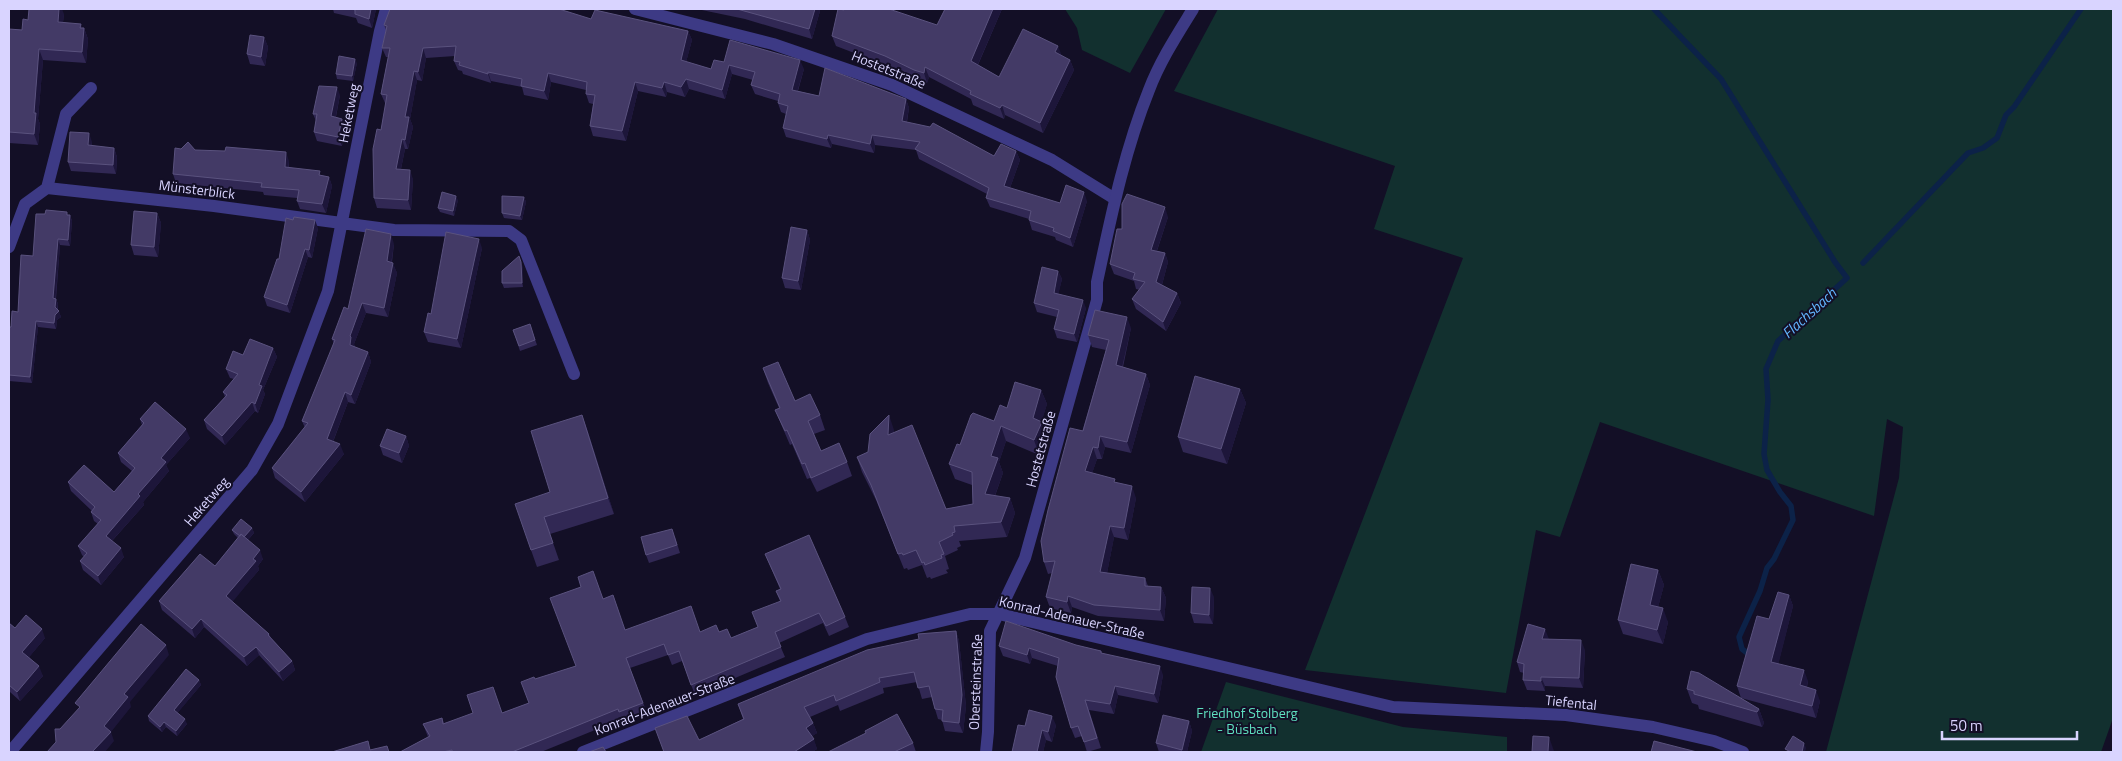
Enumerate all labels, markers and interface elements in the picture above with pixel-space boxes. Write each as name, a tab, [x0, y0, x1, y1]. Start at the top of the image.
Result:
street label: Hostetstraße	[849, 45, 929, 93]
street label: Heketweg	[332, 82, 364, 144]
street label: Münsterblick	[158, 174, 237, 204]
water label: Flachsbach	[1777, 282, 1842, 344]
street label: Hostetstraße	[1020, 408, 1060, 490]
street label: Heketweg	[178, 472, 234, 530]
street label: Konrad-Adenauer-Straße	[997, 590, 1147, 644]
street label: Obersteinstraße	[963, 634, 987, 730]
street label: Konrad-Adenauer-Straße	[591, 667, 737, 741]
street label: Tiefental	[1544, 689, 1598, 715]
park label: Friedhof Stolberg - Büsbach	[1196, 702, 1298, 739]
scale bar	[1942, 708, 2077, 740]
text: 50 m	[1950, 714, 1983, 737]

